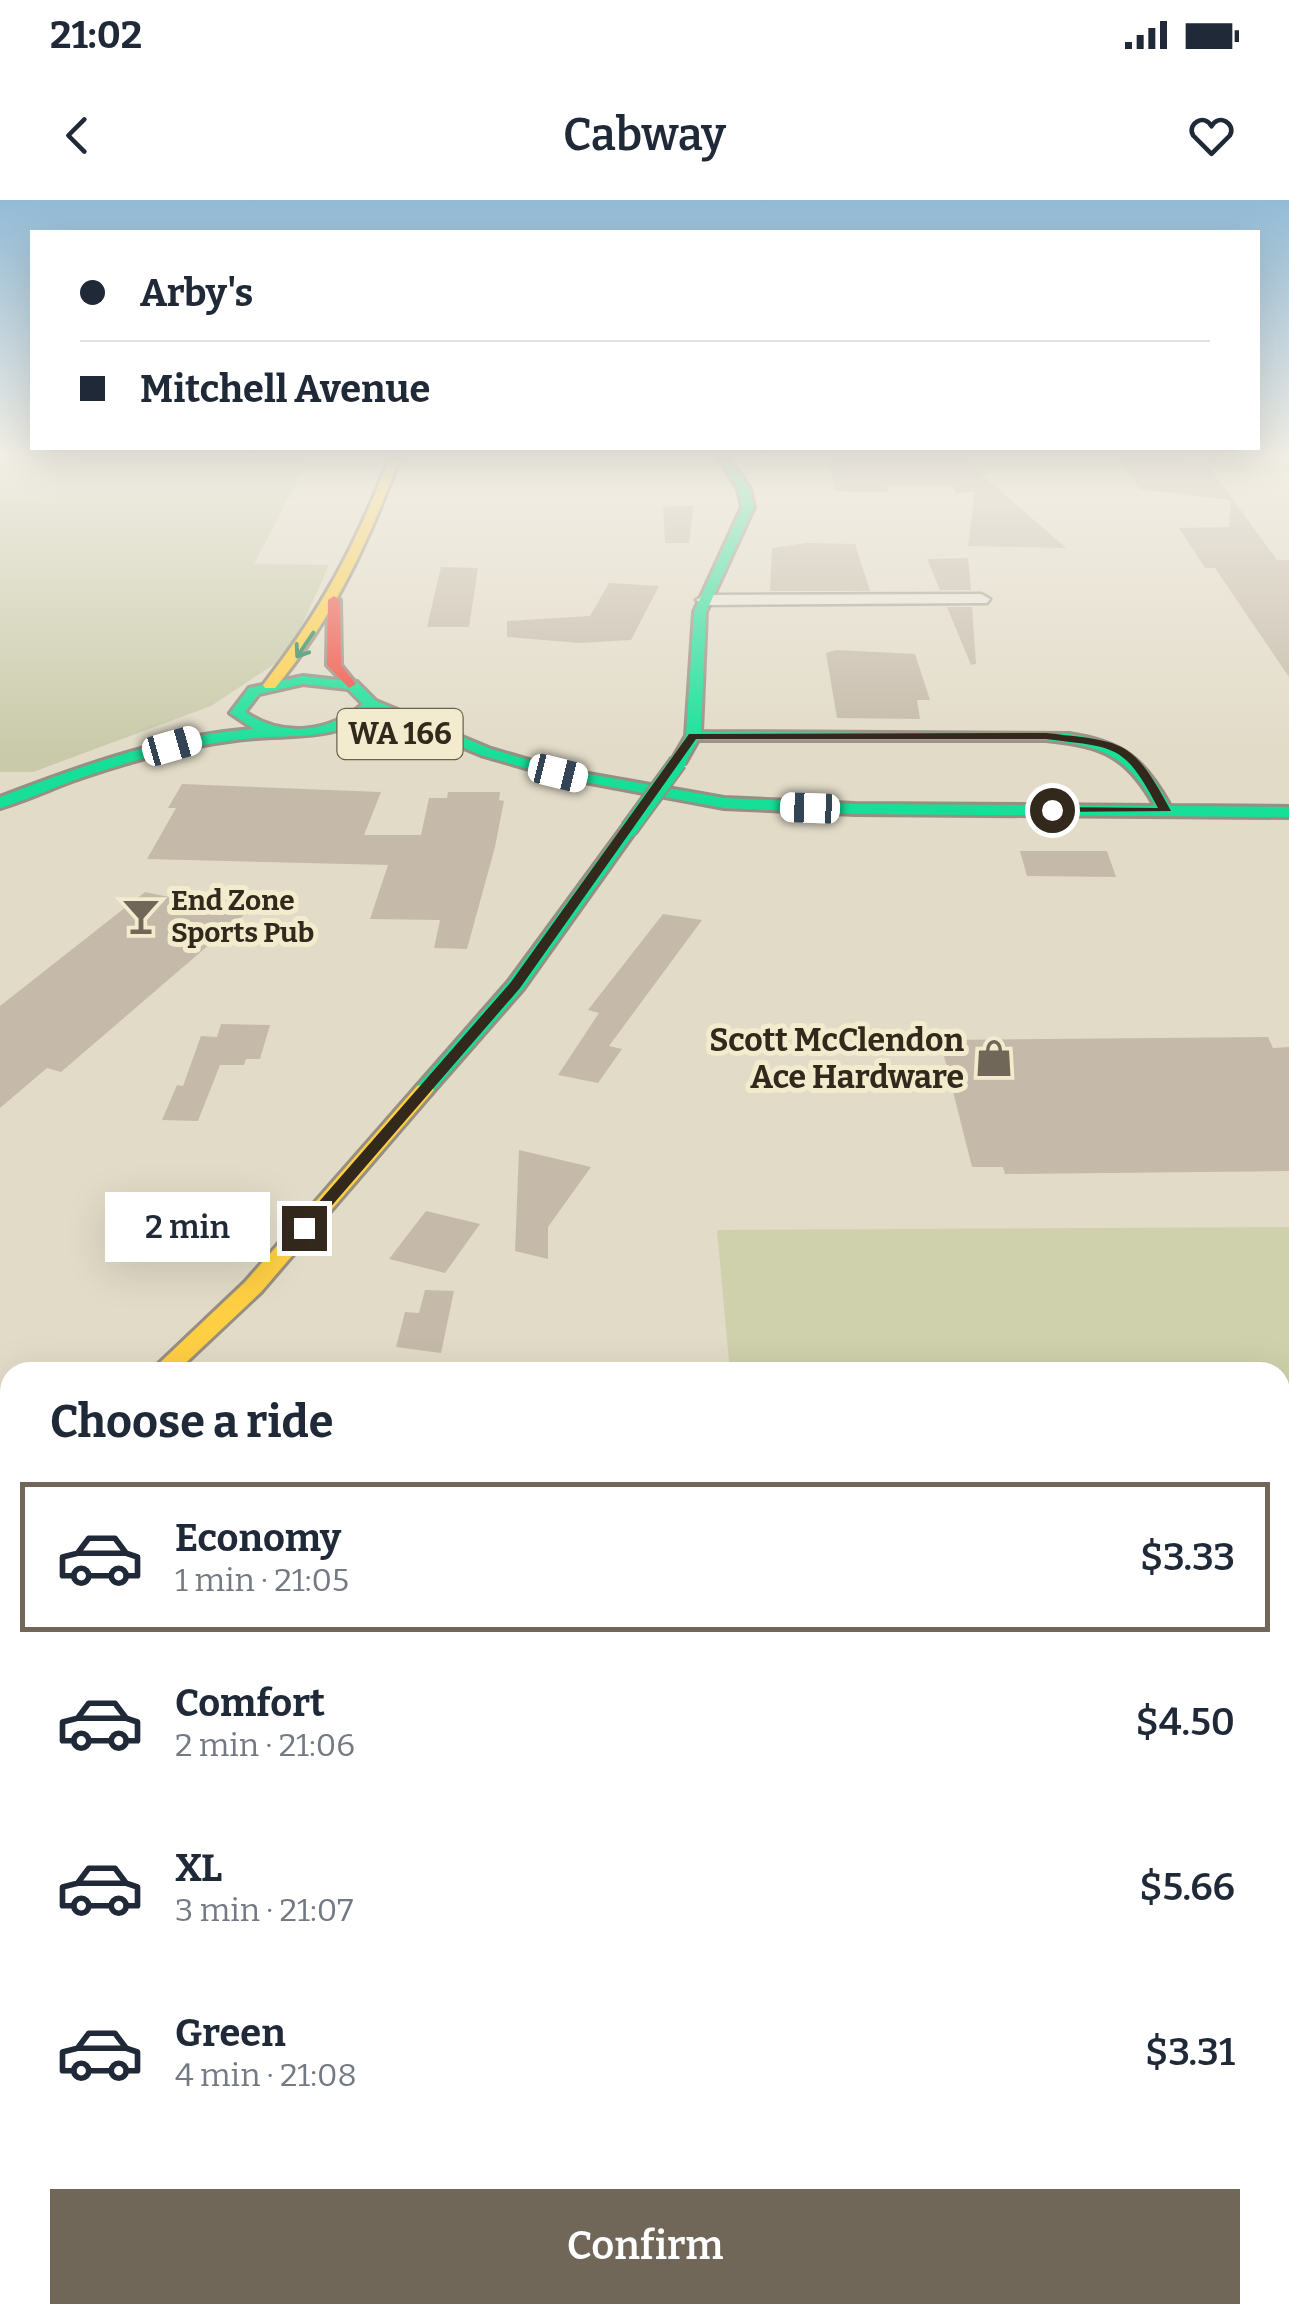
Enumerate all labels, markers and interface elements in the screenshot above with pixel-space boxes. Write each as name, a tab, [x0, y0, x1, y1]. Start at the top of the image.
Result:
text: 21:02	[50, 12, 142, 58]
icon: back	[50, 108, 105, 163]
text: Cabway	[563, 108, 726, 162]
icon: heart	[1184, 108, 1239, 163]
text: Arby's	[140, 270, 253, 316]
text: Mitchell Avenue	[140, 366, 430, 412]
one-way arrow	[295, 630, 316, 658]
road number: WA 166	[338, 709, 462, 759]
car	[139, 723, 205, 769]
car	[525, 751, 591, 795]
route start	[1030, 788, 1075, 833]
car	[779, 792, 841, 824]
place label: End Zone Sports Pub	[171, 884, 314, 949]
bar icon: End Zone Sports Pub	[120, 895, 162, 937]
place label: Scott McClendon Ace Hardware	[709, 1021, 964, 1096]
shop icon: Scott McClendon Ace Hardware	[973, 1037, 1015, 1079]
callout: 2 min	[104, 1193, 269, 1263]
route end	[282, 1206, 327, 1251]
text: 2 min	[145, 1208, 230, 1246]
text: Choose a ride	[50, 1395, 333, 1449]
icon: car	[55, 1512, 145, 1602]
text: Economy	[175, 1515, 341, 1561]
text: $3.33	[1140, 1534, 1235, 1580]
text: 1 min · 21:05	[175, 1561, 349, 1599]
icon: car	[55, 1677, 145, 1767]
text: Comfort	[175, 1680, 325, 1726]
text: $4.50	[1135, 1699, 1235, 1745]
text: 2 min · 21:06	[175, 1726, 355, 1764]
icon: car	[55, 1842, 145, 1932]
text: XL	[175, 1845, 222, 1891]
text: $5.66	[1139, 1864, 1235, 1910]
text: 3 min · 21:07	[175, 1891, 353, 1929]
icon: car	[55, 2007, 145, 2097]
text: Green	[175, 2010, 286, 2056]
text: $3.31	[1145, 2029, 1235, 2075]
text: 4 min · 21:08	[175, 2056, 357, 2094]
button: Confirm	[50, 2189, 1240, 2304]

